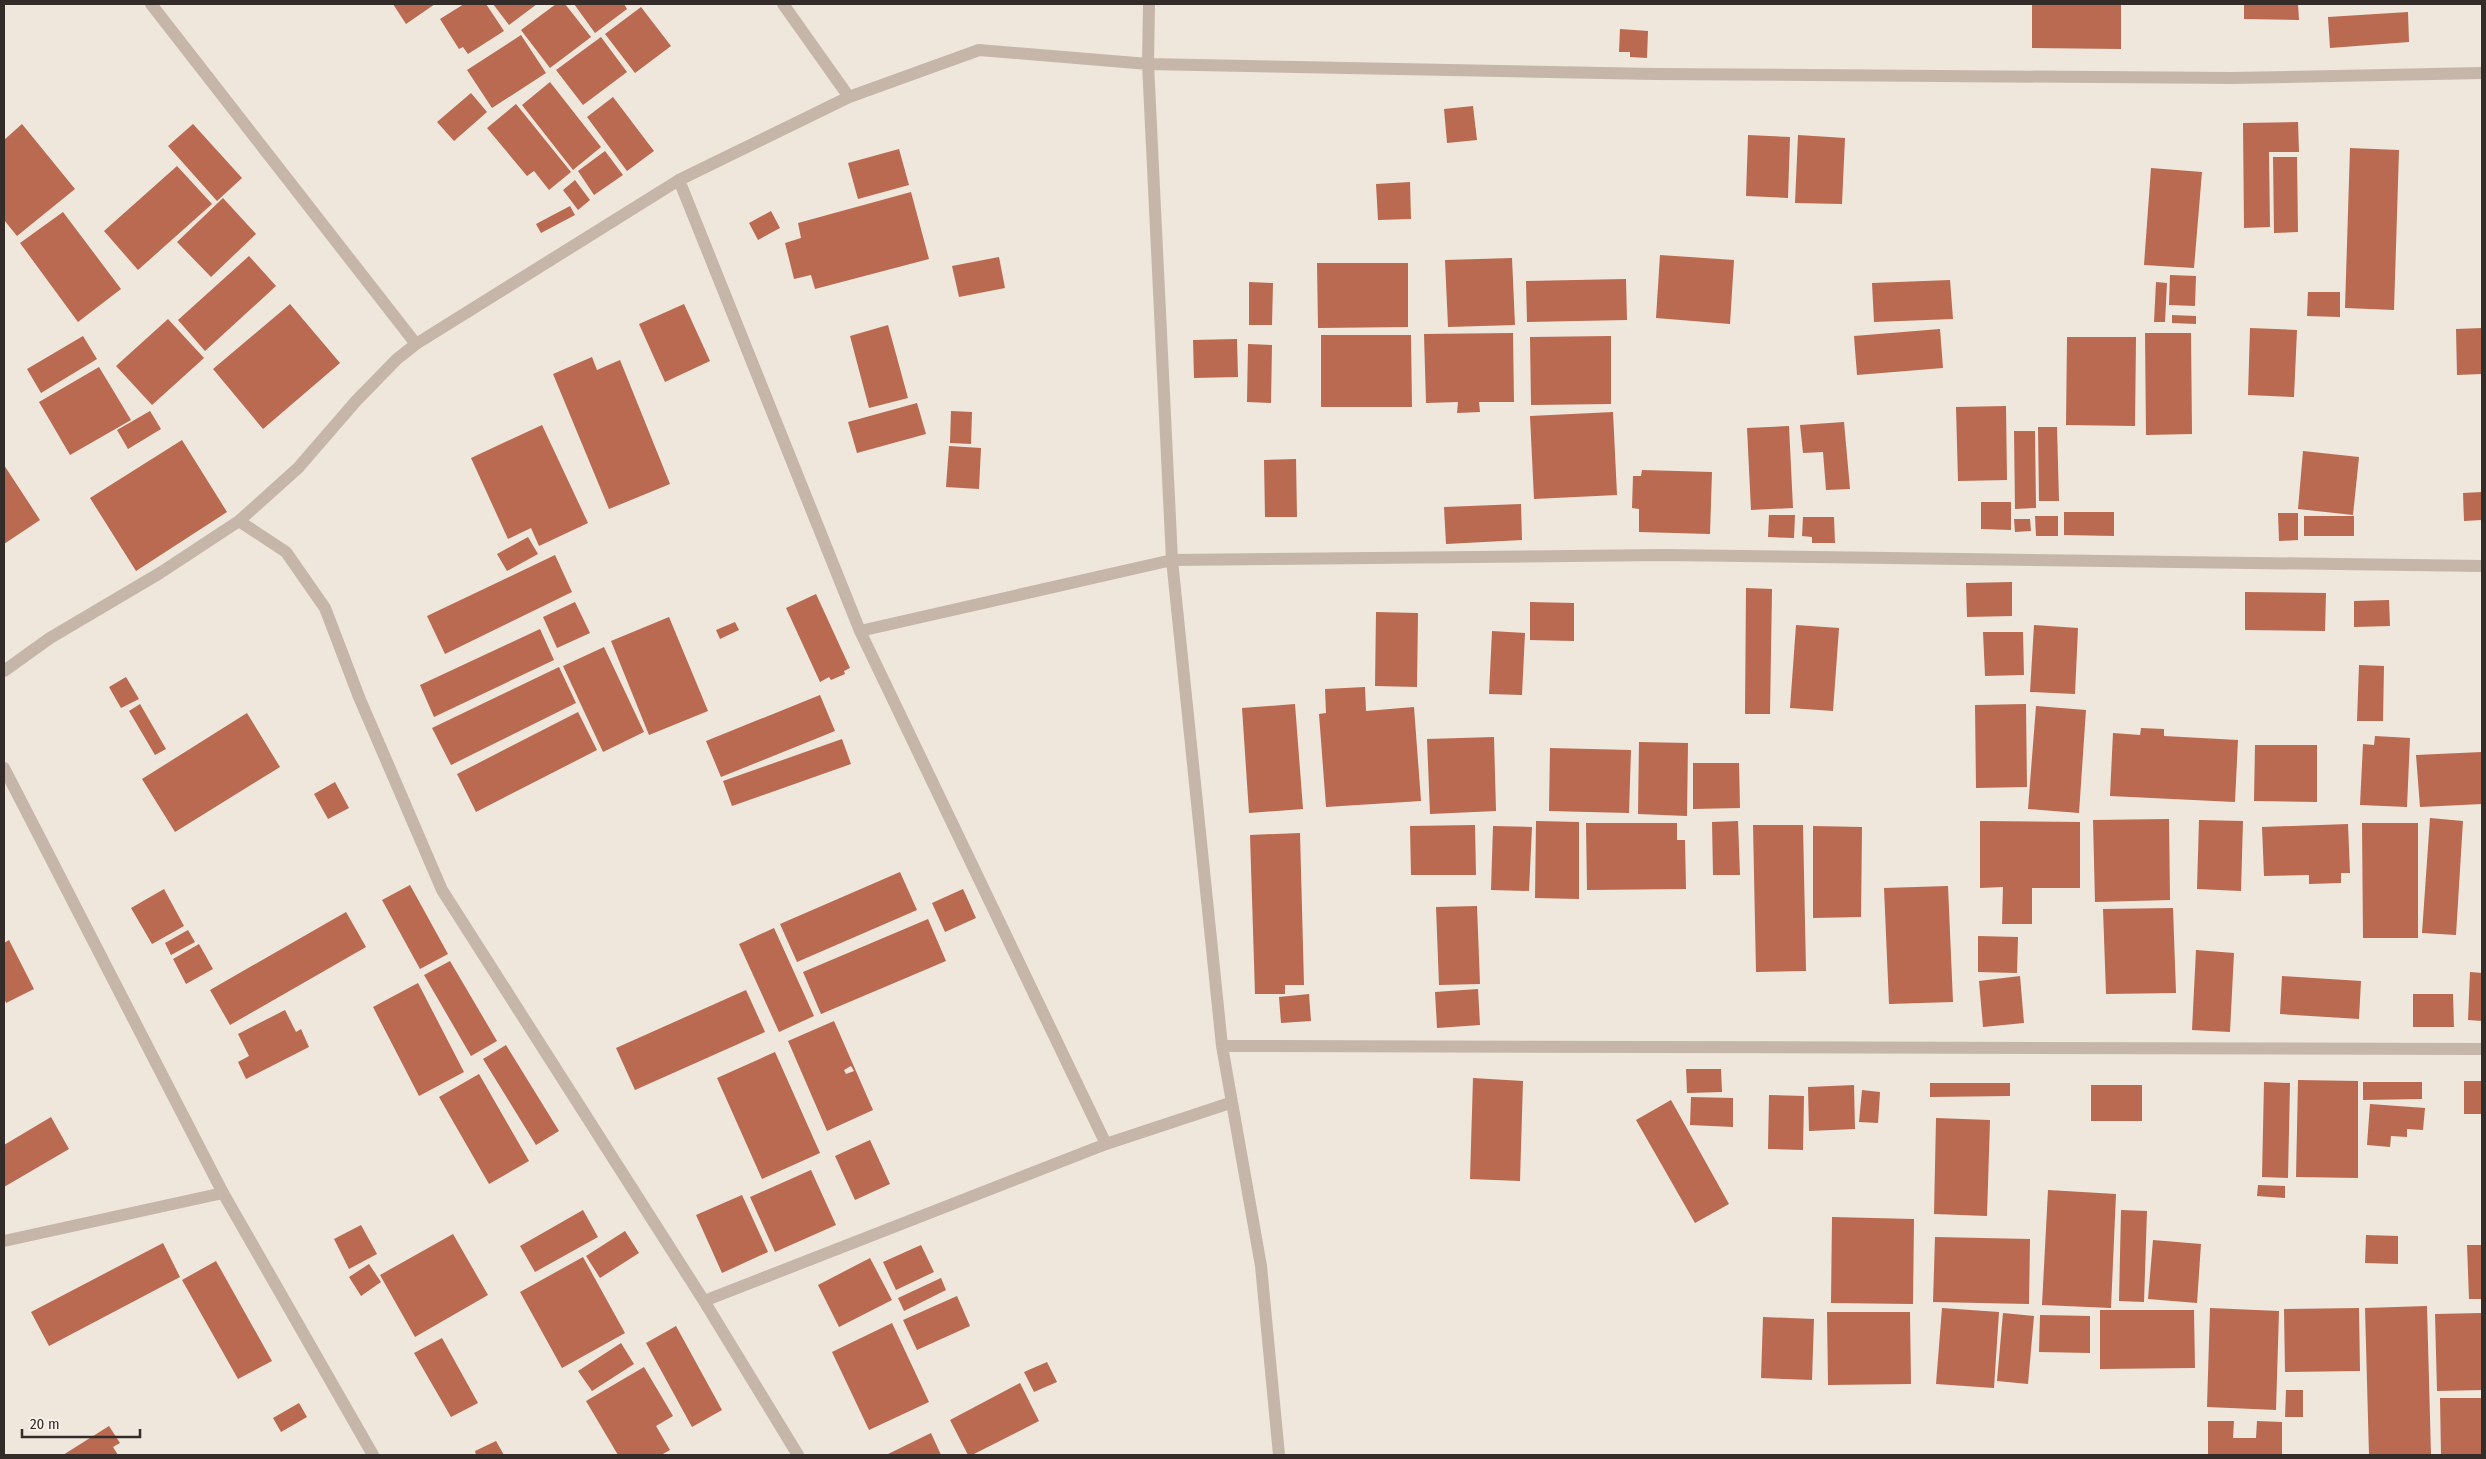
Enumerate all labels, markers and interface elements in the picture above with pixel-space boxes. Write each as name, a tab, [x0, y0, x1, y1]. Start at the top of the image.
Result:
scale bar	[22, 1406, 140, 1438]
text: 20 m	[30, 1415, 60, 1433]

